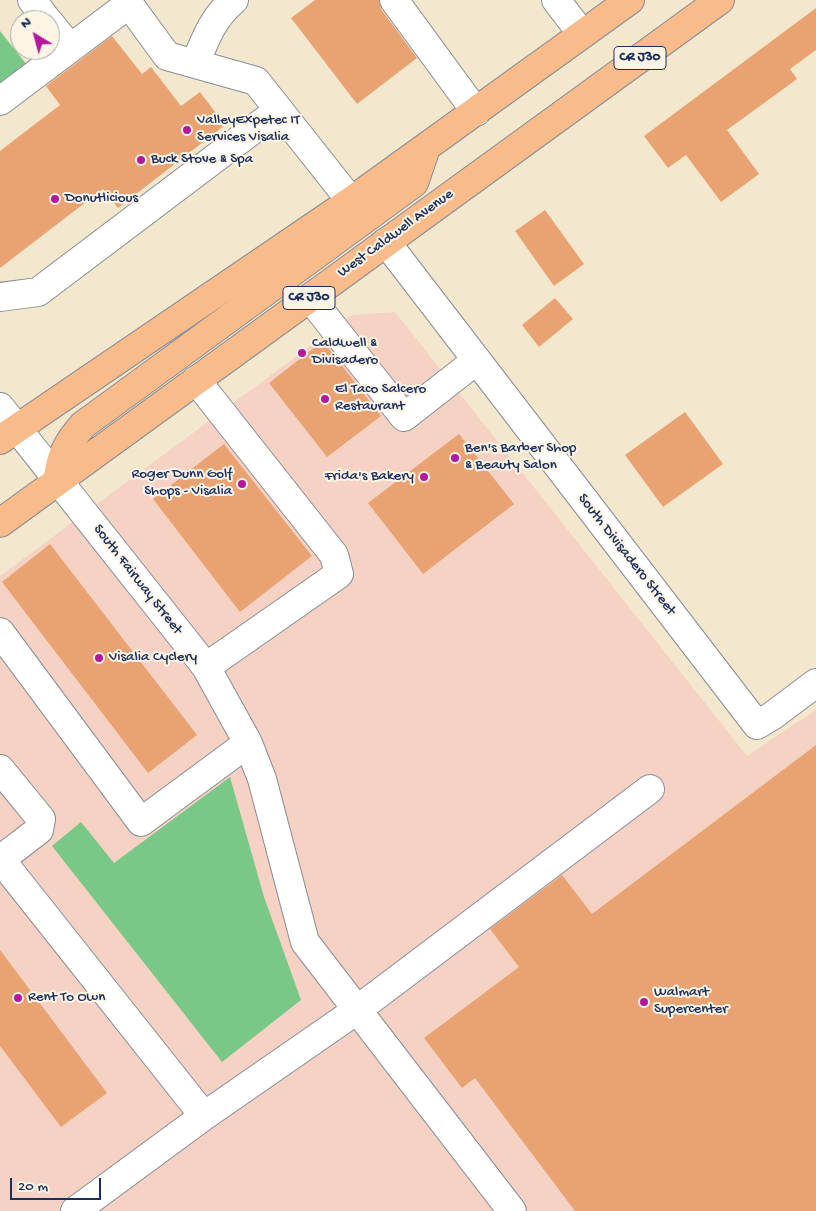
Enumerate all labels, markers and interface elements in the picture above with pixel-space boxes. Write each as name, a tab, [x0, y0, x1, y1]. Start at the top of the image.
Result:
north arrow	[10, 10, 60, 60]
text: N	[18, 14, 35, 33]
road number: CR J30	[614, 46, 666, 70]
place label: ValleyExpetec IT Services Visalia	[197, 112, 300, 147]
marker: ValleyExpetec IT Services Visalia	[181, 124, 193, 136]
place label: Buck Stove & Spa	[151, 151, 253, 169]
marker: Buck Stove & Spa	[135, 154, 147, 166]
street label: West Caldwell Avenue	[335, 186, 457, 282]
place label: Donutlicious	[65, 190, 138, 208]
marker: Donutlicious	[49, 193, 61, 205]
road number: CR J30	[283, 286, 335, 310]
place label: Caldwell & Divisadero	[312, 335, 378, 370]
marker: Caldwell & Divisadero	[296, 347, 308, 359]
place label: El Taco Salcero Restaurant	[335, 381, 426, 416]
marker: El Taco Salcero Restaurant	[319, 393, 331, 405]
place label: Ben's Barber Shop & Beauty Salon	[465, 440, 576, 475]
marker: Ben's Barber Shop & Beauty Salon	[449, 452, 461, 464]
place label: Roger Dunn Golf Shops - Visalia	[131, 466, 232, 501]
place label: Frida's Bakery	[325, 468, 414, 486]
marker: Frida's Bakery	[418, 471, 430, 483]
marker: Roger Dunn Golf Shops - Visalia	[236, 478, 248, 490]
street label: South Divisadero Street	[573, 491, 679, 619]
street label: South Fairway Street	[88, 521, 186, 639]
place label: Visalia Cyclery	[109, 649, 197, 667]
marker: Visalia Cyclery	[93, 652, 105, 664]
place label: Walmart Supercenter	[654, 984, 728, 1019]
place label: Rent To Own	[28, 989, 105, 1007]
marker: Rent To Own	[12, 992, 24, 1004]
marker: Walmart Supercenter	[638, 996, 650, 1008]
scale bar	[12, 1168, 104, 1200]
text: 20 m	[18, 1178, 48, 1196]

